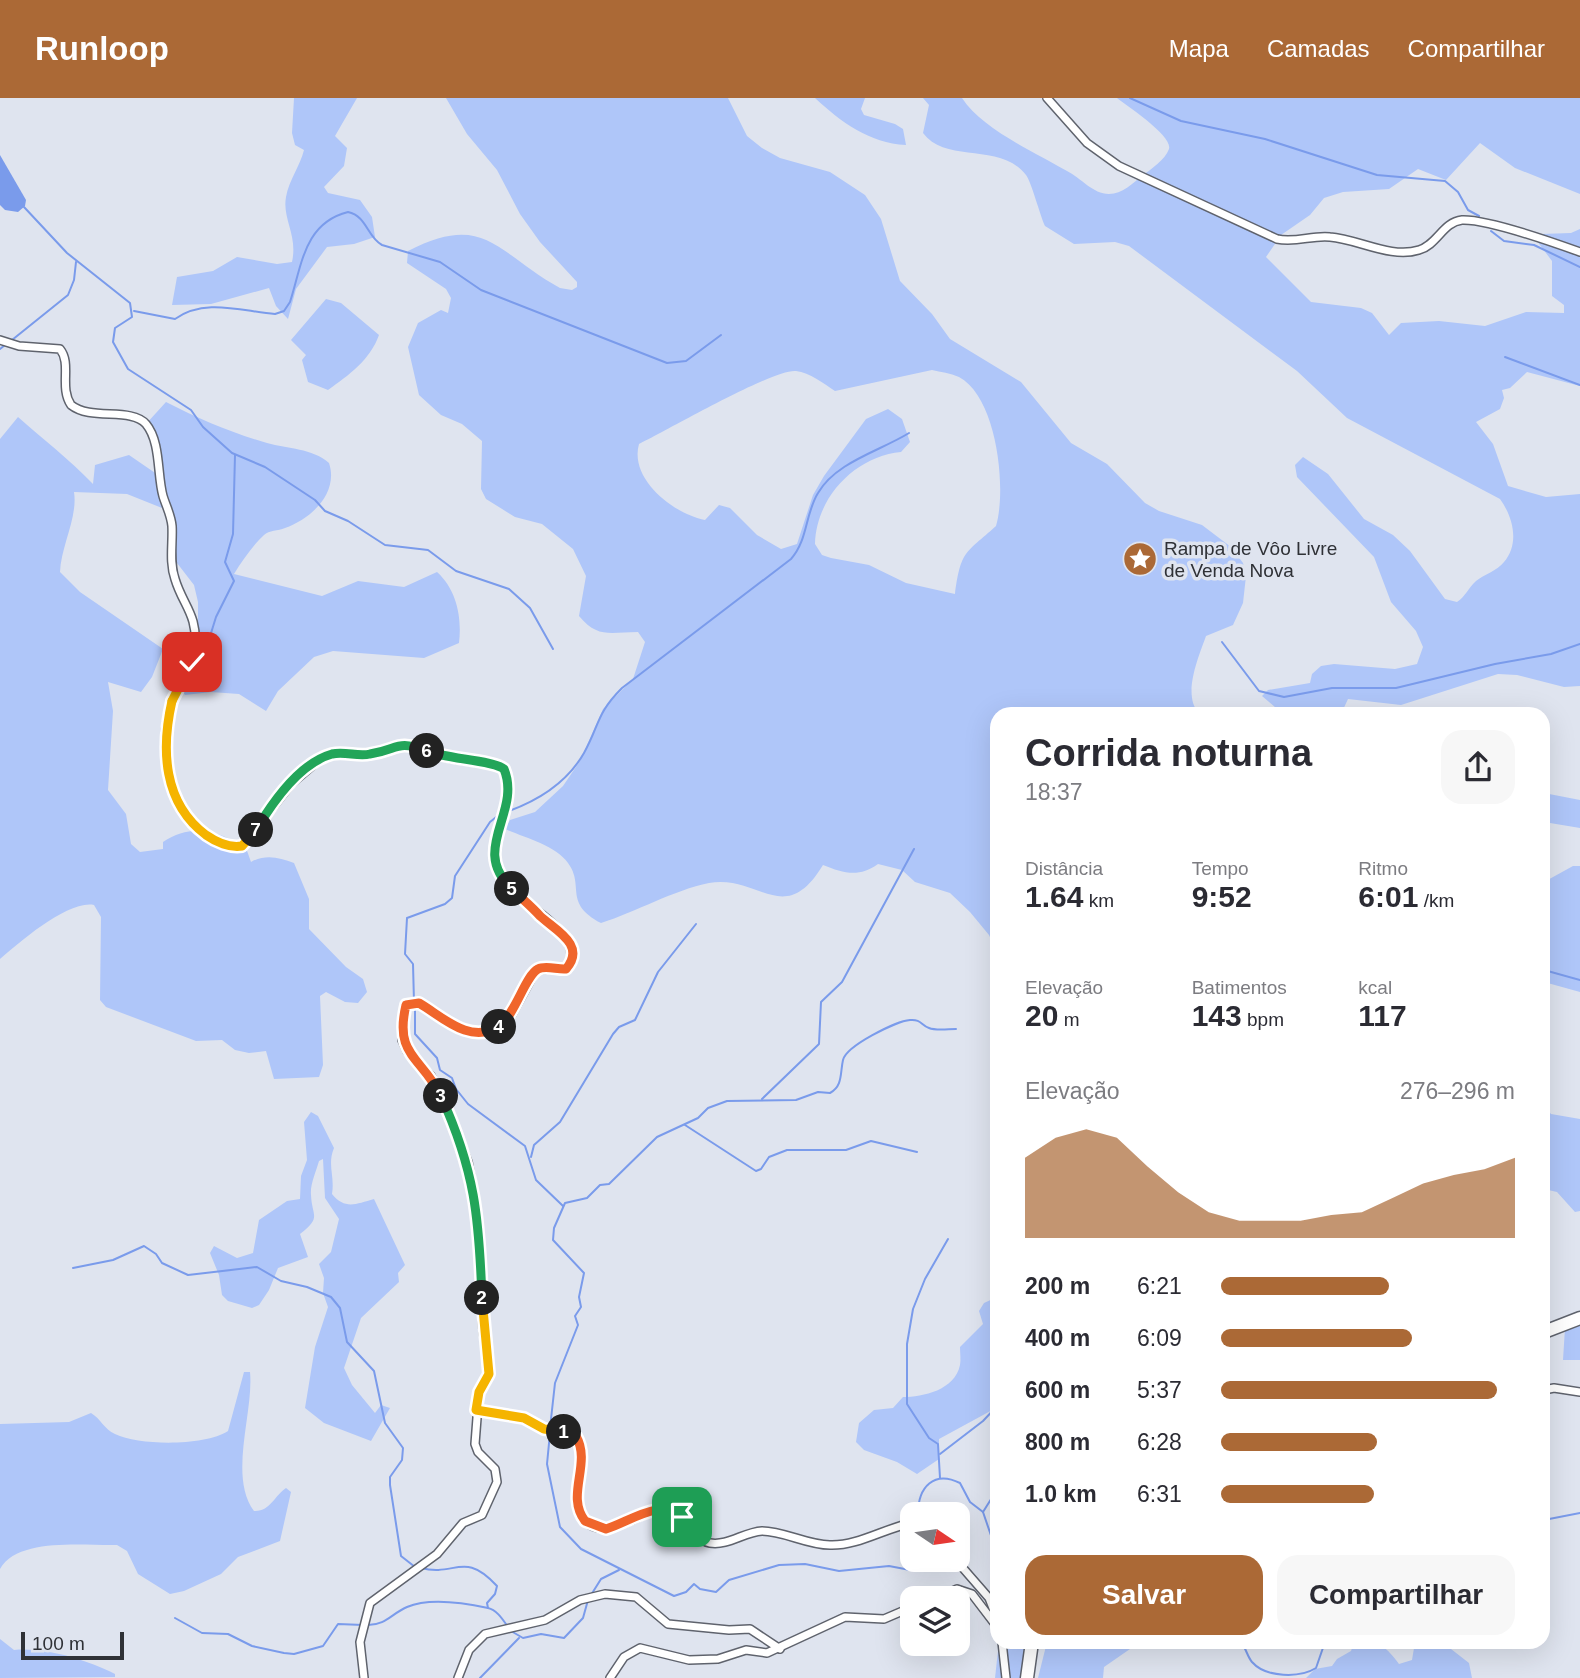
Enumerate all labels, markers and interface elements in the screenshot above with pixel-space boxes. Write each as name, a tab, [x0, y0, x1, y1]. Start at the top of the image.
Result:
text: Runloop	[35, 30, 169, 67]
text: Mapa	[1169, 35, 1229, 62]
text: Camadas	[1267, 35, 1370, 62]
text: Compartilhar	[1408, 35, 1545, 62]
place label: Rampa de Vôo Livre de Venda Nova	[1164, 538, 1337, 581]
place icon: Rampa de Vôo Livre de Venda Nova	[1121, 540, 1159, 578]
pin	[162, 632, 222, 692]
icon: check	[173, 643, 211, 681]
button: share	[1441, 730, 1515, 804]
text: Corrida noturna	[1025, 732, 1312, 774]
pin: 6	[410, 734, 444, 768]
text: 6	[421, 740, 432, 761]
text: 18:37	[1025, 779, 1083, 805]
pin: 7	[238, 812, 274, 848]
text: 7	[250, 819, 261, 840]
text: Distância	[1025, 858, 1103, 879]
text: Tempo	[1192, 858, 1249, 879]
text: Ritmo	[1358, 858, 1408, 879]
pin: 5	[494, 872, 530, 906]
text: 5	[506, 878, 517, 899]
text: 1.64	[1025, 880, 1083, 913]
text: 9:52	[1192, 880, 1252, 913]
text: 6:01	[1358, 880, 1418, 913]
text: km	[1083, 890, 1114, 911]
text: /km	[1418, 890, 1454, 911]
text: Elevação	[1025, 977, 1103, 998]
text: Batimentos	[1192, 977, 1287, 998]
text: kcal	[1358, 977, 1392, 998]
text: 20	[1025, 999, 1058, 1032]
text: 143	[1192, 999, 1242, 1032]
text: 117	[1358, 999, 1407, 1032]
text: m	[1058, 1009, 1079, 1030]
text: bpm	[1242, 1009, 1284, 1030]
pin: 4	[482, 1010, 516, 1044]
text: 4	[493, 1016, 504, 1037]
text: Elevação	[1025, 1078, 1120, 1104]
text: 276–296 m	[1400, 1078, 1515, 1104]
pin: 3	[424, 1079, 458, 1114]
text: 3	[435, 1085, 446, 1106]
text: 200 m	[1025, 1273, 1090, 1299]
text: 6:21	[1137, 1273, 1182, 1299]
pin: 2	[464, 1280, 500, 1316]
text: 2	[476, 1287, 487, 1308]
text: 400 m	[1025, 1325, 1090, 1351]
text: 6:09	[1137, 1325, 1182, 1351]
text: 600 m	[1025, 1377, 1090, 1403]
text: 5:37	[1137, 1377, 1182, 1403]
pin: 1	[546, 1414, 582, 1450]
text: 1	[558, 1421, 569, 1442]
text: 800 m	[1025, 1429, 1090, 1455]
text: 6:28	[1137, 1429, 1182, 1455]
text: 1.0 km	[1025, 1481, 1097, 1507]
text: 6:31	[1137, 1481, 1182, 1507]
pin	[652, 1487, 712, 1547]
icon: arrive	[663, 1498, 701, 1536]
north arrow	[900, 1502, 970, 1572]
map controls	[900, 1502, 970, 1656]
button: Salvar	[1025, 1555, 1263, 1635]
button: Compartilhar	[1277, 1555, 1515, 1635]
button: layers	[900, 1586, 970, 1656]
scale bar	[21, 1629, 124, 1661]
text: 100 m	[32, 1633, 85, 1654]

